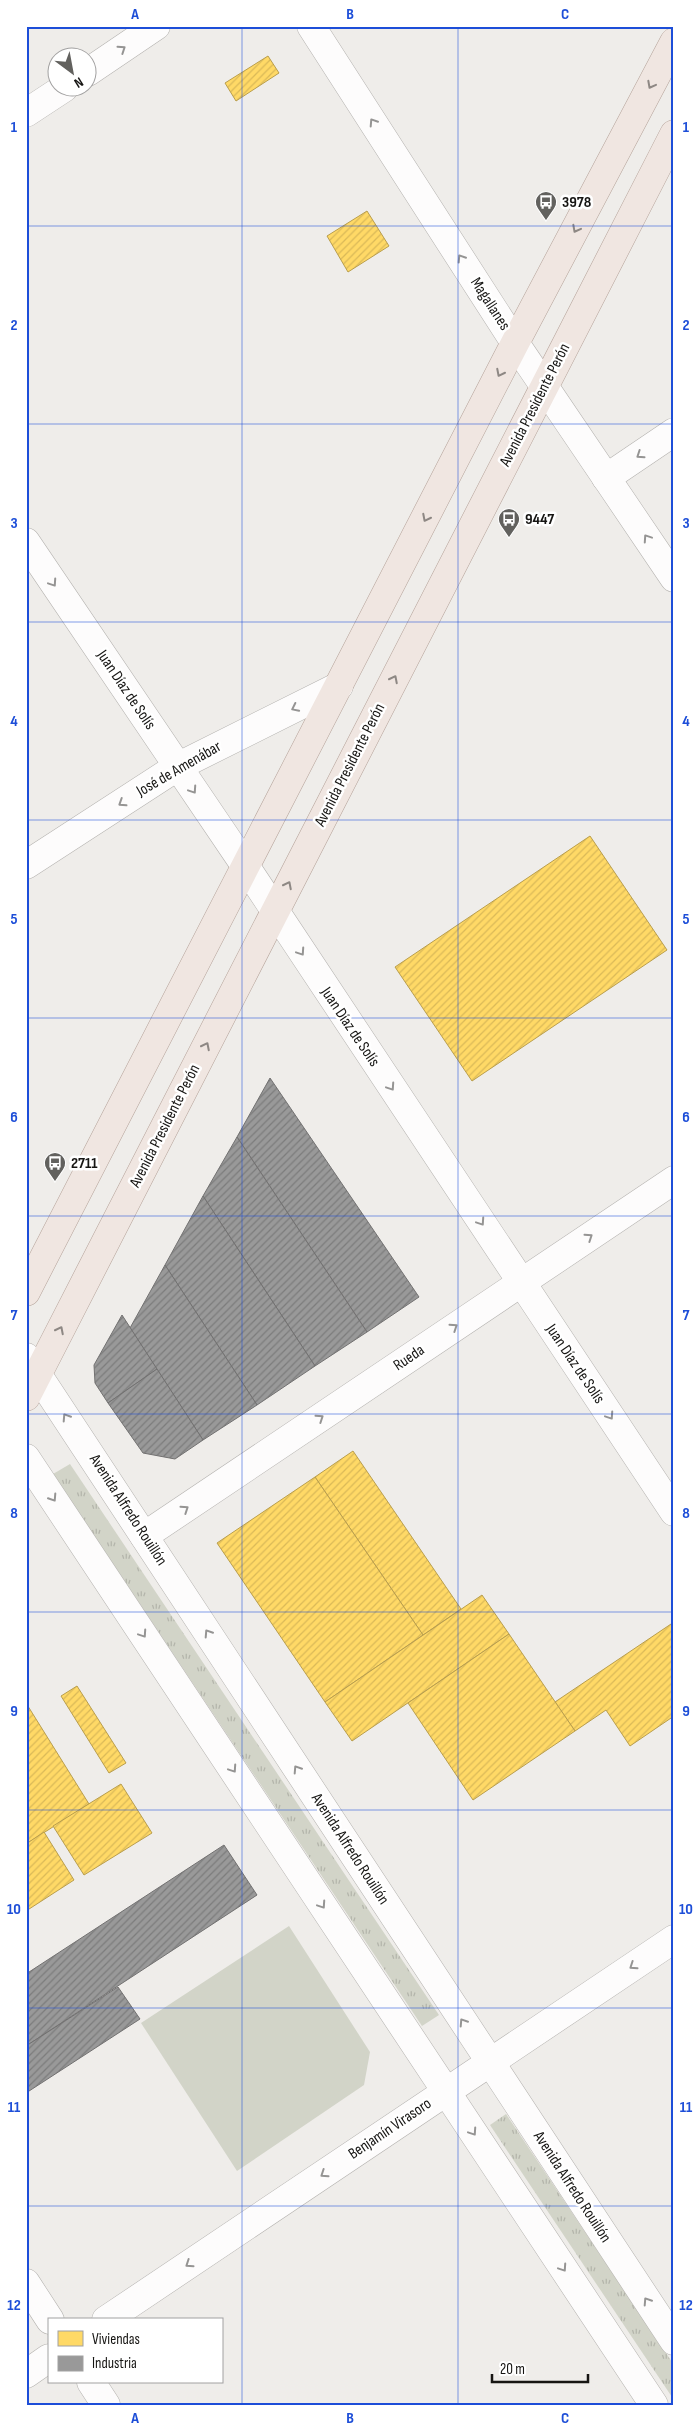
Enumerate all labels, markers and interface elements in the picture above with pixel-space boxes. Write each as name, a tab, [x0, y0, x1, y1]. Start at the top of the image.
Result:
text: A	[130, 5, 139, 24]
text: B	[346, 5, 354, 24]
text: C	[561, 5, 569, 24]
one-way arrow	[116, 46, 125, 55]
north arrow	[48, 48, 98, 98]
text: N	[71, 73, 86, 92]
one-way arrow	[647, 80, 657, 89]
text: 1	[11, 118, 18, 137]
one-way arrow	[369, 118, 379, 127]
text: 1	[683, 118, 690, 137]
bus stop icon: 3978	[534, 190, 558, 221]
place label: 3978	[562, 193, 592, 212]
one-way arrow	[572, 224, 582, 233]
one-way arrow	[457, 255, 467, 264]
street label: Magallanes	[466, 274, 514, 334]
text: 2	[10, 316, 18, 335]
text: 2	[682, 316, 690, 335]
street label: Avenida Presidente Perón	[495, 340, 574, 471]
one-way arrow	[496, 368, 506, 377]
one-way arrow	[636, 449, 646, 458]
bus stop icon: 9447	[497, 507, 521, 538]
place label: 9447	[525, 510, 554, 529]
one-way arrow	[422, 512, 432, 521]
text: 3	[10, 514, 18, 533]
text: 3	[682, 514, 690, 533]
one-way arrow	[643, 534, 653, 543]
one-way arrow	[47, 577, 57, 586]
street label: Juan Díaz de Solís	[92, 646, 160, 734]
one-way arrow	[388, 675, 398, 684]
street label: Avenida Presidente Perón	[310, 700, 389, 831]
one-way arrow	[291, 702, 300, 712]
text: 4	[10, 712, 18, 731]
text: 4	[682, 712, 690, 731]
street label: José de Amenábar	[132, 737, 225, 801]
one-way arrow	[187, 784, 196, 794]
one-way arrow	[118, 796, 127, 806]
one-way arrow	[282, 882, 292, 891]
text: 5	[10, 910, 18, 929]
text: 5	[682, 910, 690, 929]
one-way arrow	[294, 947, 304, 956]
street label: Juan Díaz de Solís	[316, 983, 384, 1071]
one-way arrow	[200, 1042, 210, 1051]
street label: Avenida Presidente Perón	[125, 1061, 204, 1192]
one-way arrow	[385, 1082, 394, 1091]
text: 6	[10, 1108, 18, 1127]
text: 6	[682, 1108, 690, 1127]
bus stop icon: 2711	[43, 1151, 67, 1182]
place label: 2711	[71, 1154, 98, 1173]
one-way arrow	[475, 1217, 484, 1226]
one-way arrow	[584, 1233, 593, 1243]
text: 7	[11, 1306, 18, 1325]
text: 7	[683, 1306, 690, 1325]
street label: Juan Díaz de Solís	[541, 1320, 609, 1408]
one-way arrow	[449, 1324, 458, 1333]
one-way arrow	[54, 1327, 64, 1336]
street label: Rueda	[390, 1341, 428, 1375]
one-way arrow	[604, 1410, 613, 1420]
one-way arrow	[63, 1413, 73, 1422]
one-way arrow	[314, 1415, 323, 1424]
street label: Avenida Alfredo Rouillón	[84, 1450, 171, 1569]
one-way arrow	[47, 1493, 56, 1502]
text: 8	[10, 1504, 18, 1523]
text: 8	[682, 1504, 690, 1523]
one-way arrow	[179, 1506, 189, 1515]
one-way arrow	[137, 1628, 146, 1638]
one-way arrow	[205, 1629, 214, 1639]
text: 9	[10, 1702, 18, 1721]
text: 9	[682, 1702, 690, 1721]
one-way arrow	[226, 1764, 236, 1773]
one-way arrow	[294, 1765, 304, 1774]
street label: Avenida Alfredo Rouillón	[306, 1789, 393, 1908]
one-way arrow	[316, 1899, 325, 1908]
text: 10	[7, 1900, 21, 1919]
text: 10	[679, 1900, 693, 1919]
one-way arrow	[630, 1960, 639, 1969]
one-way arrow	[460, 2018, 470, 2027]
street label: Benjamín Virasoro	[345, 2094, 435, 2164]
text: 11	[8, 2098, 21, 2117]
text: 11	[680, 2098, 693, 2117]
one-way arrow	[467, 2127, 476, 2136]
street label: Avenida Alfredo Rouillón	[528, 2127, 615, 2246]
one-way arrow	[320, 2168, 330, 2177]
one-way arrow	[185, 2258, 195, 2267]
one-way arrow	[557, 2262, 566, 2271]
text: 12	[7, 2296, 21, 2315]
text: 12	[679, 2296, 693, 2315]
one-way arrow	[644, 2297, 653, 2306]
legend	[48, 2318, 222, 2384]
text: Viviendas	[92, 2330, 140, 2349]
scale bar	[492, 2351, 589, 2383]
text: Industria	[92, 2354, 137, 2373]
text: 20 m	[500, 2360, 525, 2379]
text: A	[130, 2409, 139, 2428]
text: B	[346, 2409, 354, 2428]
text: C	[561, 2409, 569, 2428]

